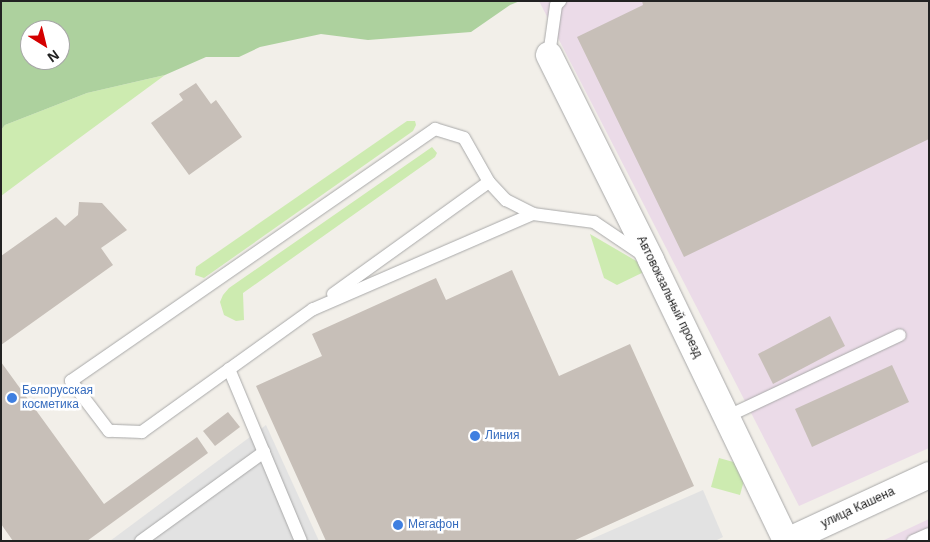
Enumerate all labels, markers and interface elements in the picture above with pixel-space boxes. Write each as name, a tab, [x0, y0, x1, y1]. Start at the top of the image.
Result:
north arrow	[20, 20, 70, 70]
text: N	[44, 47, 62, 66]
street label: Автовокзальный проезд	[633, 234, 705, 360]
place label: Белорусская косметика	[22, 384, 93, 412]
marker: Белорусская косметика	[6, 392, 18, 404]
place label: Линия	[485, 429, 519, 443]
marker: Линия	[469, 430, 481, 442]
street label: улица Кашена	[819, 485, 897, 531]
place label: Мегафон	[408, 518, 459, 532]
marker: Мегафон	[392, 519, 404, 531]

